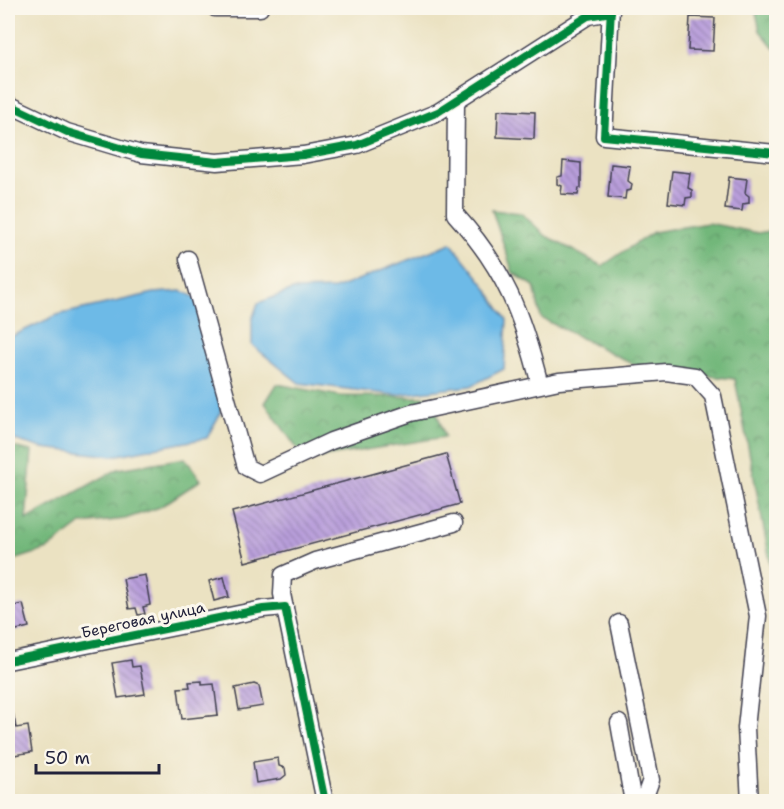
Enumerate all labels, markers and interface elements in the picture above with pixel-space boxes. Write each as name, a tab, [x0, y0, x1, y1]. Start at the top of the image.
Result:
street label: Береговая улица	[79, 597, 207, 643]
scale bar	[36, 737, 159, 775]
text: 50 m	[45, 746, 90, 770]

